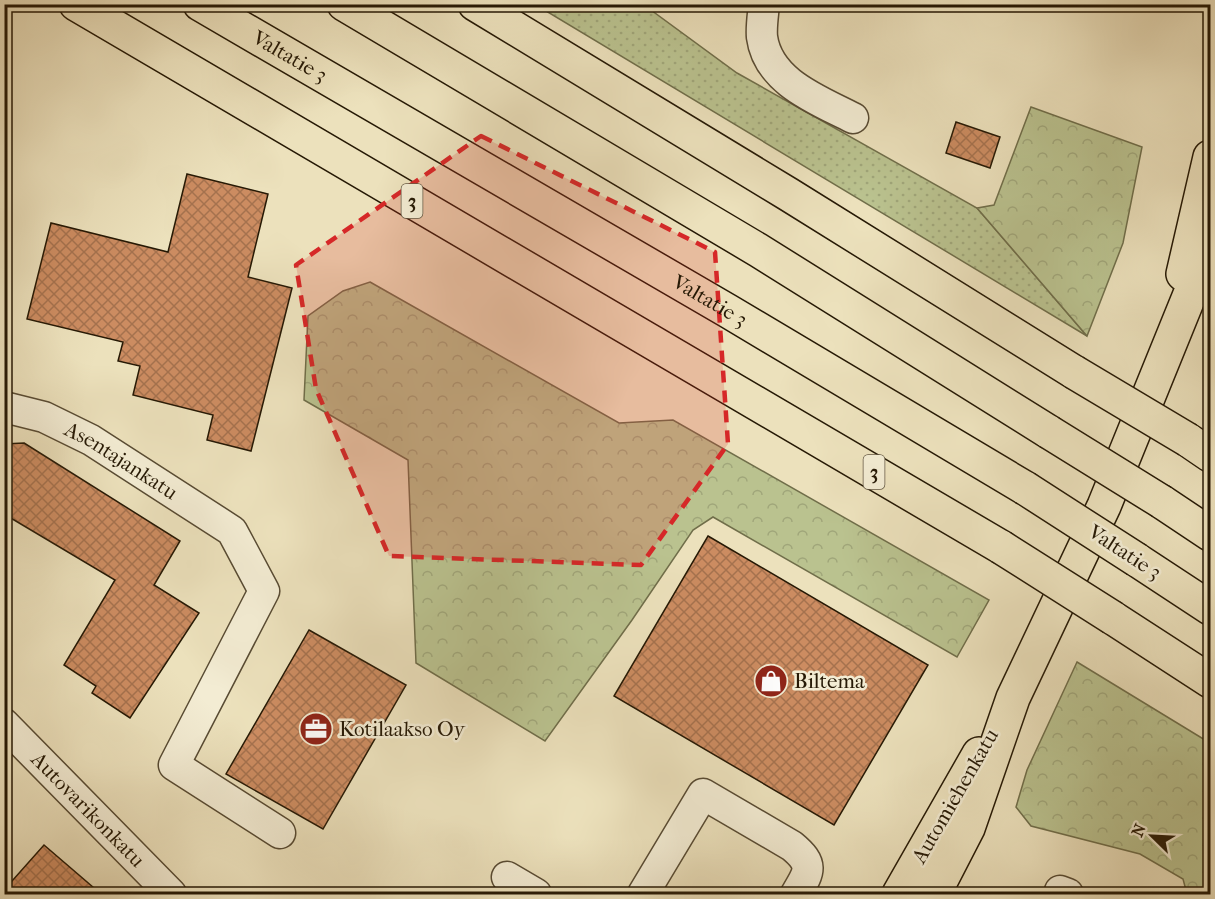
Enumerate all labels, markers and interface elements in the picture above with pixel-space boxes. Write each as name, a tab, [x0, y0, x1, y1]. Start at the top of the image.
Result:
street label: Valtatie 3	[248, 25, 331, 87]
road number: 3	[402, 184, 422, 218]
street label: Valtatie 3	[668, 269, 752, 332]
street label: Asentajankatu	[60, 417, 182, 505]
road number: 3	[864, 455, 884, 489]
street label: Valtatie 3	[1083, 519, 1166, 584]
shop icon: Biltema	[753, 663, 789, 699]
place label: Biltema	[794, 669, 865, 693]
office icon: Kotilaakso Oy	[298, 711, 334, 747]
place label: Kotilaakso Oy	[339, 717, 466, 741]
street label: Automiehenkatu	[906, 724, 1003, 868]
street label: Autovarikonkatu	[26, 747, 150, 872]
north arrow	[1122, 806, 1182, 866]
text: N	[1128, 820, 1150, 840]

